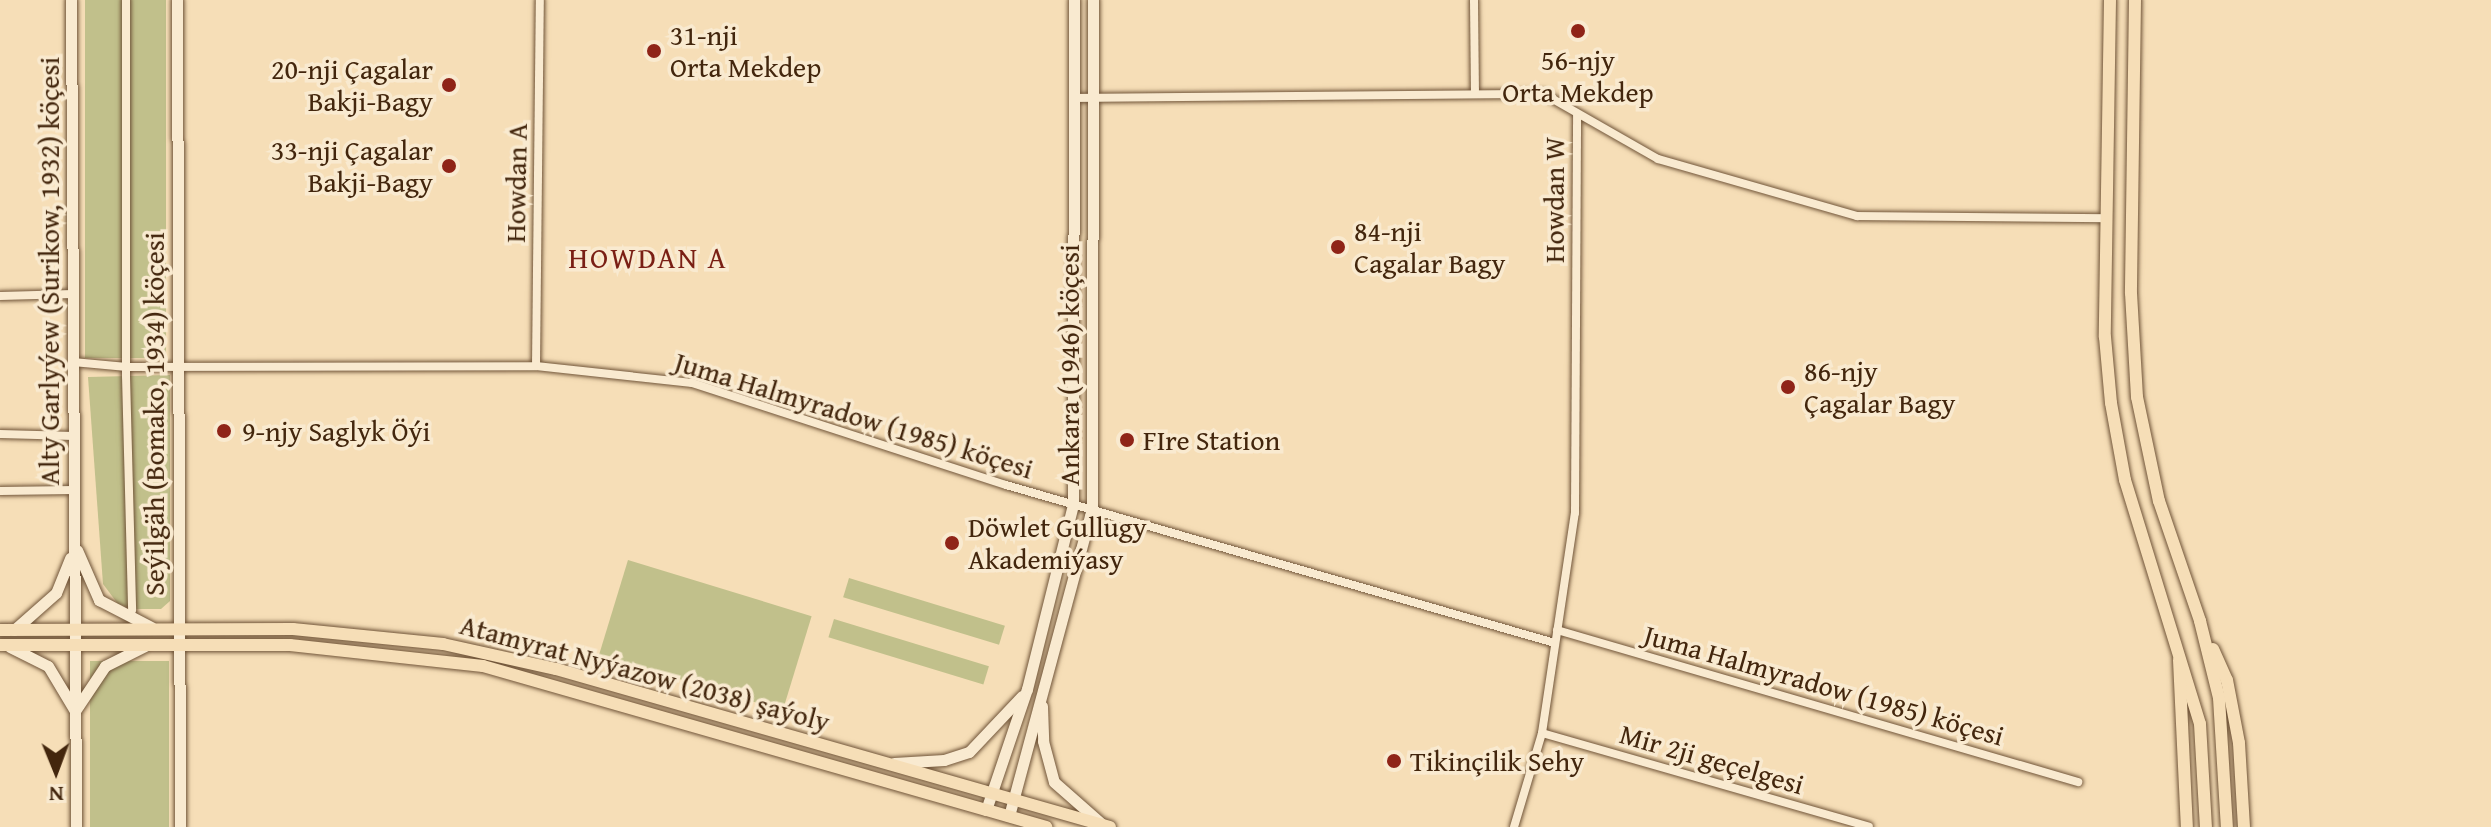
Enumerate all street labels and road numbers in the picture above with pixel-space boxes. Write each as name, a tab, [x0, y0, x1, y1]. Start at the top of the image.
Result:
street label: Alty Garlyýew (Surikow, 1932) köçesi	[32, 57, 66, 485]
street label: Howdan A	[498, 123, 534, 243]
street label: Howdan W	[1537, 137, 1571, 263]
street label: Seýilgäh (Bomako, 1934) köçesi	[137, 232, 171, 596]
street label: Ankara (1946) köçesi	[1052, 244, 1086, 486]
street label: Juma Halmyradow (1985) köçesi	[671, 344, 1037, 486]
street label: Atamyrat Nyýazow (2038) şaýoly	[456, 607, 834, 739]
street label: Juma Halmyradow (1985) köçesi	[1640, 617, 2008, 753]
street label: Mir 2ji geçelgesi	[1616, 717, 1808, 801]

